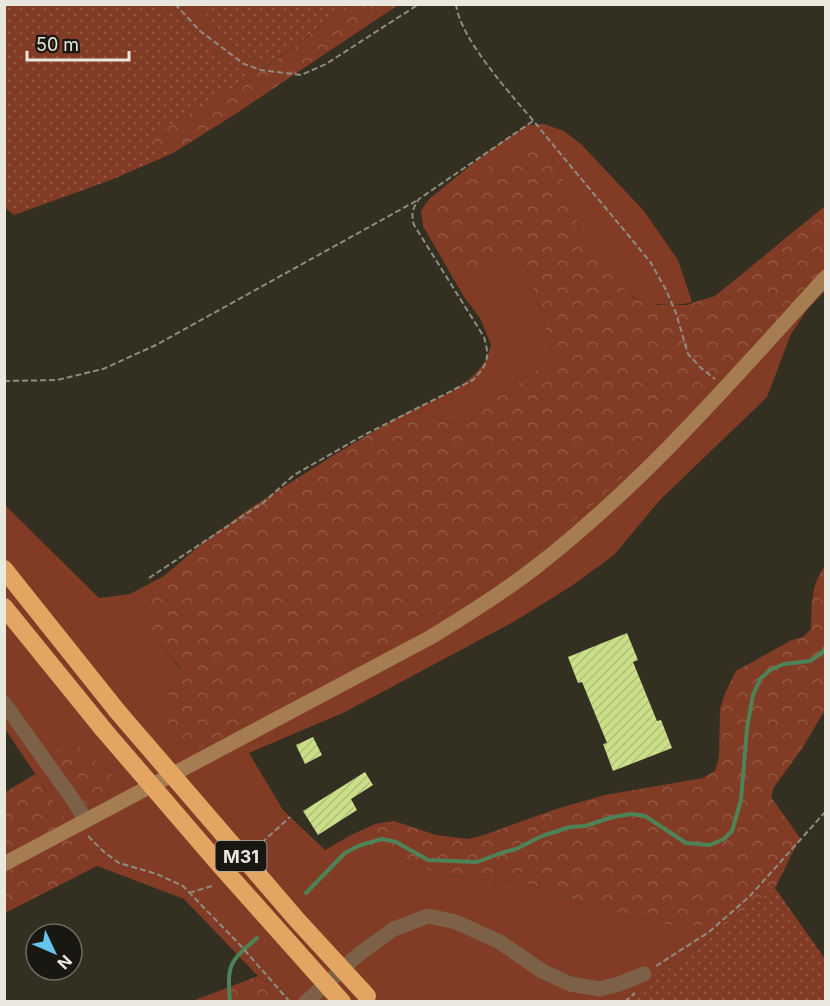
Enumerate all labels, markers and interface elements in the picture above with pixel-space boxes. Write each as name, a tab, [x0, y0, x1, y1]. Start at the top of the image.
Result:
scale bar	[27, 24, 129, 62]
text: 50 m	[36, 34, 79, 55]
road number: M31	[216, 841, 266, 871]
north arrow	[24, 922, 84, 982]
text: N	[53, 951, 76, 974]

